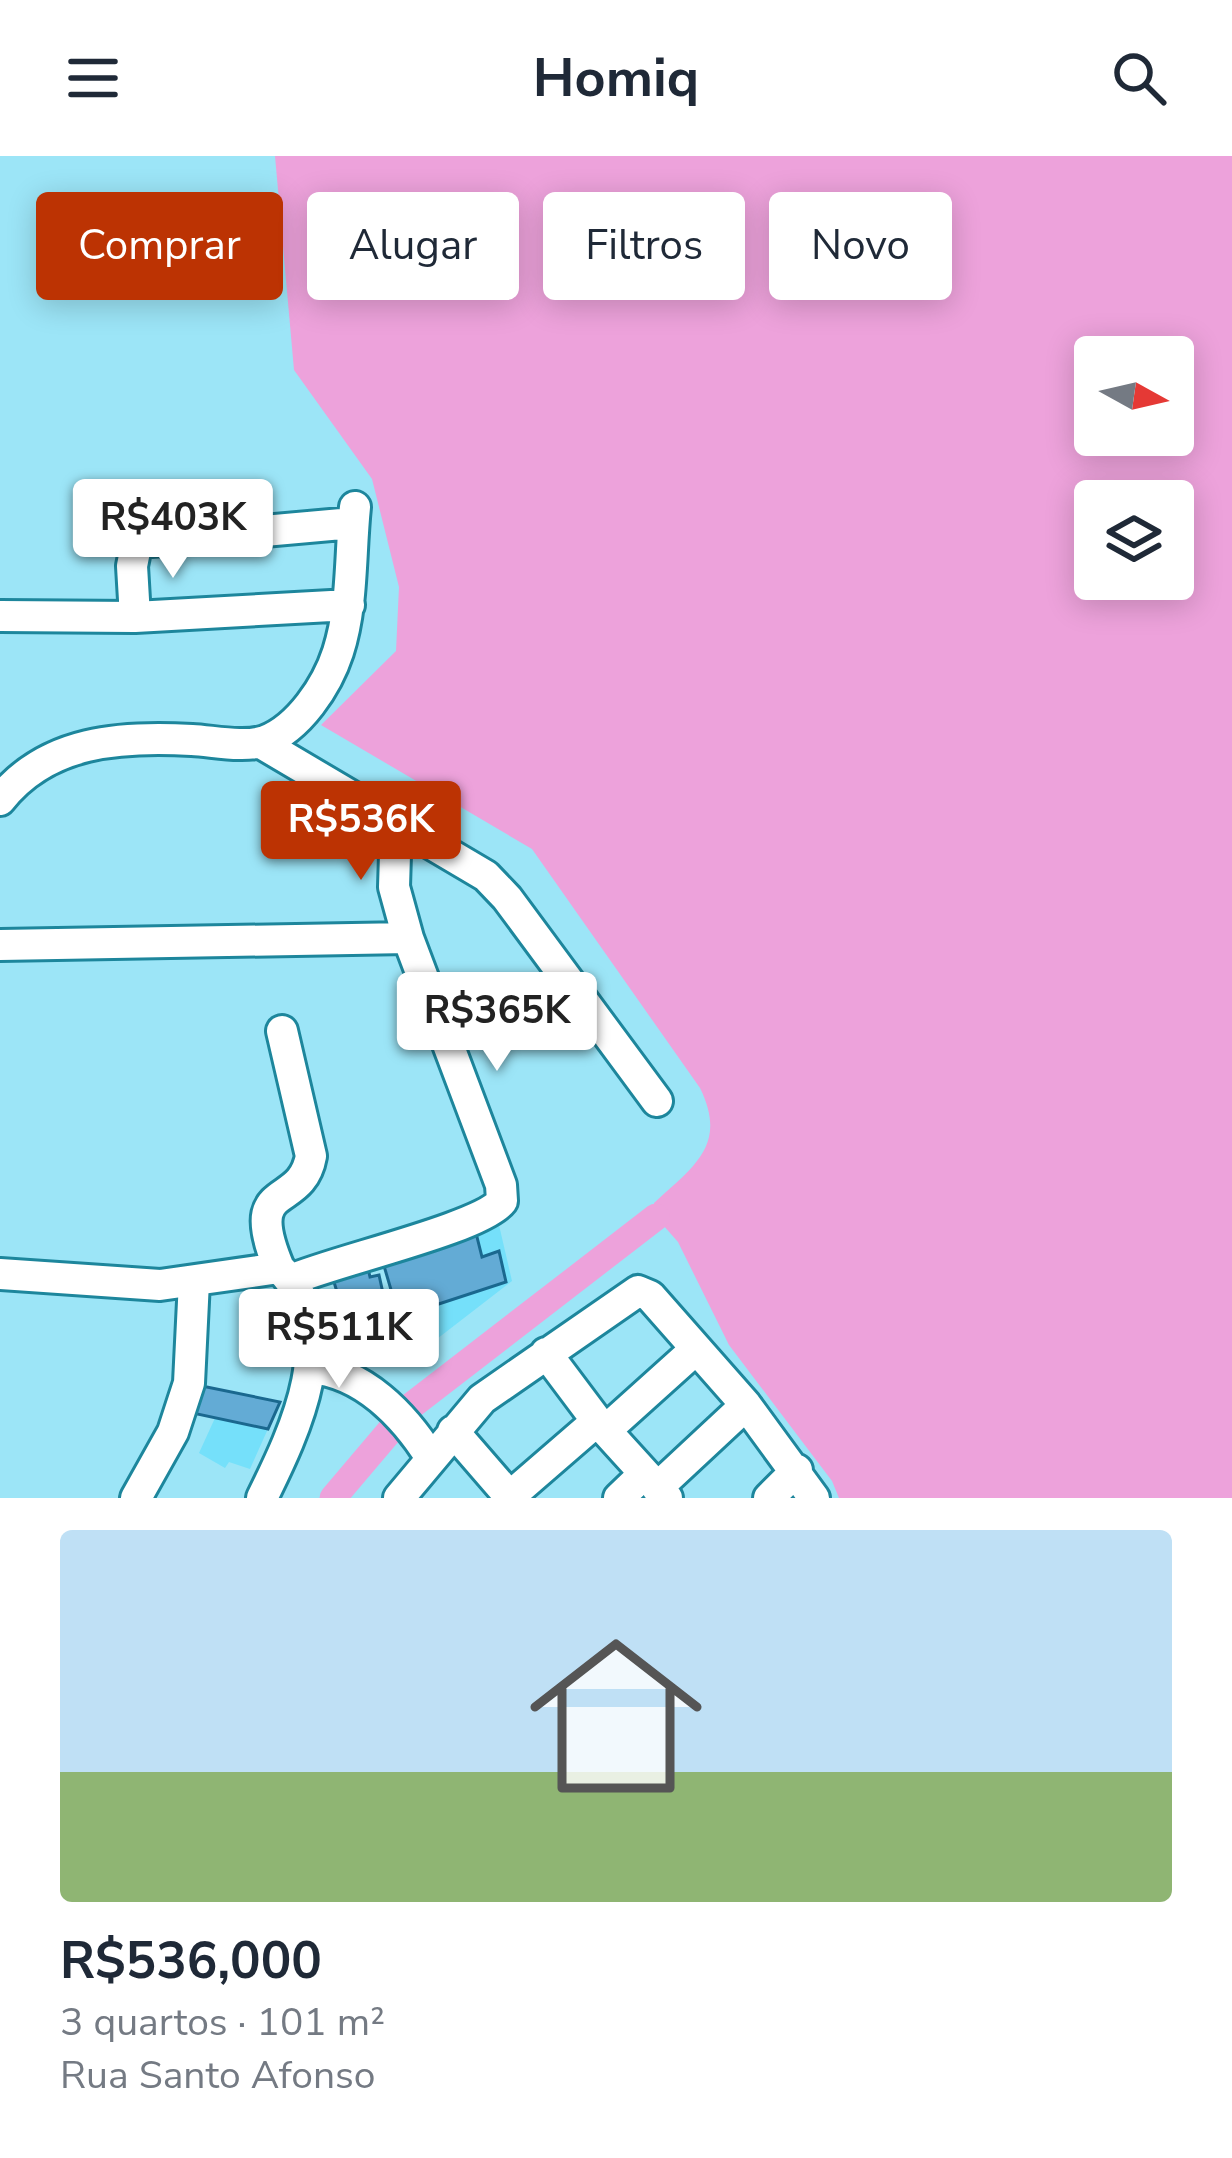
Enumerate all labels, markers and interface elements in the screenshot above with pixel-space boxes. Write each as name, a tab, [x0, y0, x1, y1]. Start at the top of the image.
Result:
text: Homiq	[533, 41, 699, 115]
icon: menu	[60, 45, 126, 111]
icon: search	[1106, 45, 1172, 111]
chip: Comprar	[36, 192, 283, 300]
chip: Alugar	[307, 192, 519, 300]
chip: Filtros	[543, 192, 745, 300]
chip: Novo	[769, 192, 952, 300]
north arrow	[1074, 336, 1194, 456]
map controls	[1074, 336, 1194, 600]
pin: R$403K	[75, 479, 271, 581]
button: layers	[1074, 480, 1194, 600]
text: R$403K	[100, 491, 246, 544]
pin: R$536K	[263, 781, 459, 883]
text: R$536K	[288, 793, 434, 846]
pin: R$365K	[399, 972, 595, 1074]
text: R$365K	[424, 984, 570, 1037]
pin: R$511K	[241, 1289, 437, 1391]
text: R$511K	[266, 1301, 412, 1354]
icon: home	[508, 1608, 724, 1824]
text: R$536,000	[60, 1926, 322, 1996]
text: 3 quartos · 101 m²	[60, 1996, 385, 2049]
text: Rua Santo Afonso	[60, 2049, 376, 2102]

